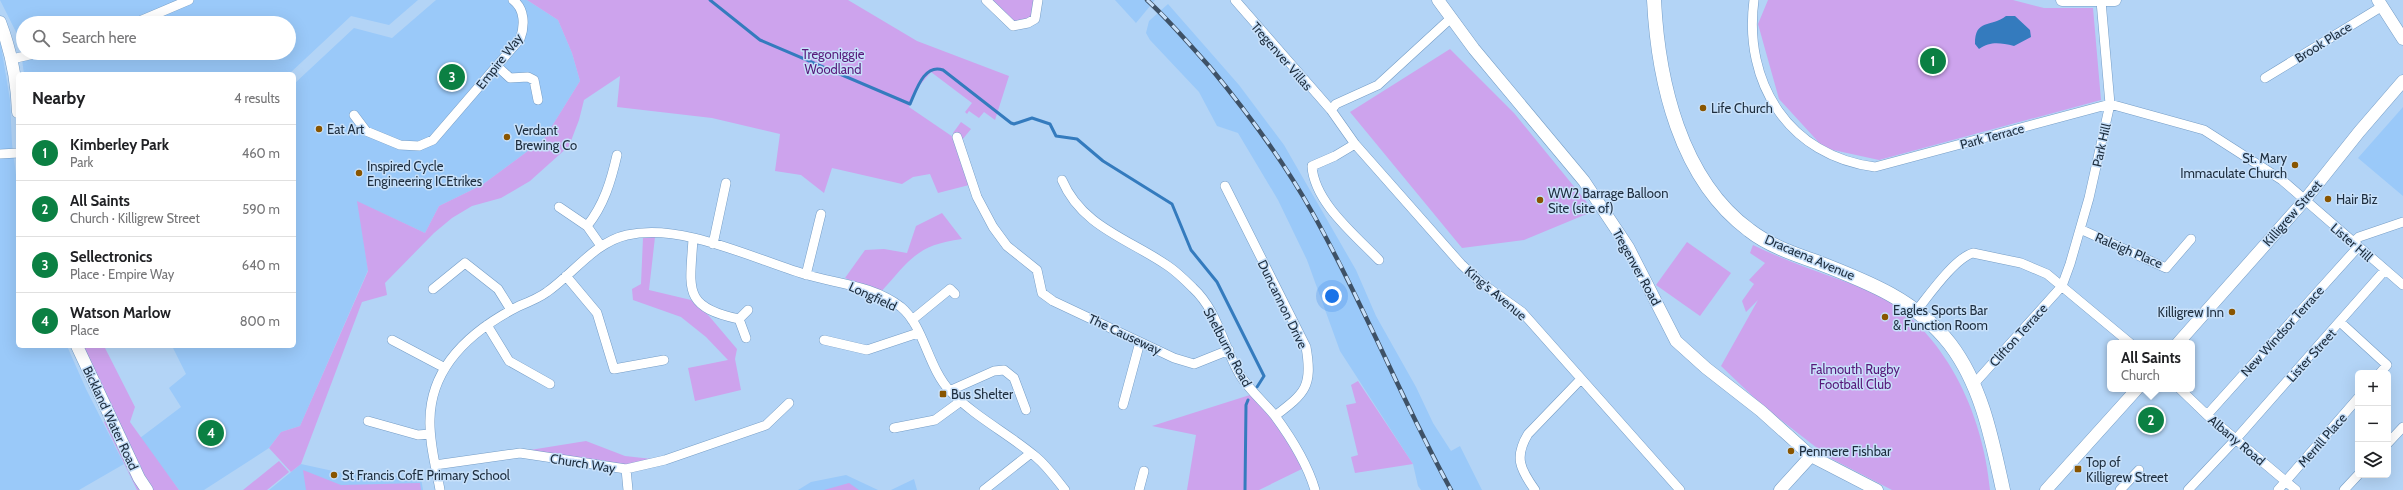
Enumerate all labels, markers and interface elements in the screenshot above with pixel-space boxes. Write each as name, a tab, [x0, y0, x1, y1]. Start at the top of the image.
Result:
search box	[16, 16, 296, 60]
street label: Tregenver Villas	[1248, 18, 1317, 94]
street label: Brook Place	[2292, 18, 2355, 66]
icon: search	[30, 27, 52, 49]
text: Search here	[62, 29, 137, 47]
street label: Empire Way	[472, 30, 526, 92]
park label: Tregoniggie Woodland	[802, 46, 865, 77]
pin: 1	[1920, 46, 1946, 76]
pin: 3	[439, 62, 465, 92]
text: Nearby	[32, 88, 85, 108]
text: 4 results	[234, 90, 280, 106]
place label: Life Church	[1711, 100, 1773, 116]
marker: Life Church	[1698, 103, 1708, 113]
street label: Park Terrace	[1958, 120, 2026, 152]
place label: Eat Art	[327, 121, 365, 137]
place label: Verdant Brewing Co	[515, 122, 577, 153]
street label: Park Hill	[2088, 122, 2114, 168]
marker: Eat Art	[314, 124, 324, 134]
marker: Verdant Brewing Co	[502, 132, 512, 142]
text: Kimberley Park	[70, 136, 169, 154]
text: 1	[43, 145, 47, 161]
text: 460 m	[242, 145, 280, 161]
place label: St. Mary Immaculate Church	[2180, 150, 2287, 181]
text: Park	[70, 154, 93, 170]
place label: Inspired Cycle Engineering ICEtrikes	[367, 158, 483, 189]
marker: St. Mary Immaculate Church	[2290, 160, 2300, 170]
marker: Inspired Cycle Engineering ICEtrikes	[354, 168, 364, 178]
street label: Killigrew Street	[2259, 176, 2325, 249]
place label: WW2 Barrage Balloon Site (site of)	[1548, 185, 1668, 216]
place label: Hair Biz	[2336, 191, 2378, 207]
text: All Saints	[70, 192, 130, 210]
marker: Hair Biz	[2323, 194, 2333, 204]
marker: WW2 Barrage Balloon Site (site of)	[1535, 195, 1545, 205]
text: 2	[42, 201, 48, 217]
text: 590 m	[242, 201, 280, 217]
text: Church · Killigrew Street	[70, 210, 200, 226]
street label: Lister Hill	[2328, 219, 2376, 265]
street label: Tregenver Road	[1609, 226, 1665, 308]
street label: Raleigh Place	[2093, 229, 2166, 272]
street label: Dracaena Avenue	[1763, 231, 1858, 283]
text: Sellectronics	[70, 248, 152, 266]
text: 3	[41, 257, 49, 273]
text: 640 m	[242, 257, 280, 273]
street label: Duncannon Drive	[1255, 257, 1312, 351]
street label: King's Avenue	[1462, 263, 1530, 324]
text: Place · Empire Way	[70, 266, 174, 282]
street label: Longfield	[846, 278, 900, 314]
street label: New Windsor Terrace	[2237, 282, 2327, 380]
your location	[1322, 286, 1342, 306]
street label: Clifton Terrace	[1986, 300, 2051, 370]
place label: Eagles Sports Bar & Function Room	[1893, 302, 1989, 333]
text: Watson Marlow	[70, 304, 171, 322]
place label: Killigrew Inn	[2158, 304, 2224, 320]
street label: Shelburne Road	[1200, 305, 1256, 389]
marker: Killigrew Inn	[2227, 307, 2237, 317]
street label: The Causeway	[1086, 310, 1164, 358]
marker: Eagles Sports Bar & Function Room	[1880, 312, 1890, 322]
text: 4	[41, 313, 49, 329]
text: 800 m	[240, 313, 280, 329]
text: Place	[70, 322, 99, 338]
street label: Lister Street	[2283, 325, 2339, 385]
popup	[2107, 340, 2195, 392]
text: All Saints	[2121, 349, 2181, 367]
park label: Falmouth Rugby Football Club	[1810, 361, 1900, 392]
street label: Bickland Water Road	[80, 363, 142, 473]
text: Church	[2121, 367, 2160, 383]
map controls	[2355, 370, 2391, 478]
button: +	[2355, 370, 2391, 406]
place label: Bus Shelter	[951, 386, 1014, 402]
marker: Bus Shelter	[938, 389, 948, 399]
pin: 2	[2138, 405, 2164, 435]
button: −	[2355, 406, 2391, 442]
street label: Merrill Place	[2294, 410, 2350, 470]
street label: Albany Road	[2205, 412, 2269, 468]
pin: 4	[198, 418, 224, 448]
button: layers	[2355, 442, 2391, 478]
place label: Penmere Fishbar	[1799, 443, 1892, 459]
marker: Penmere Fishbar	[1786, 446, 1796, 456]
street label: Church Way	[549, 450, 617, 476]
place label: Top of Killigrew Street	[2086, 454, 2169, 485]
marker: Top of Killigrew Street	[2073, 464, 2083, 474]
place label: St Francis CofE Primary School	[342, 467, 510, 483]
marker: St Francis CofE Primary School	[329, 470, 339, 480]

